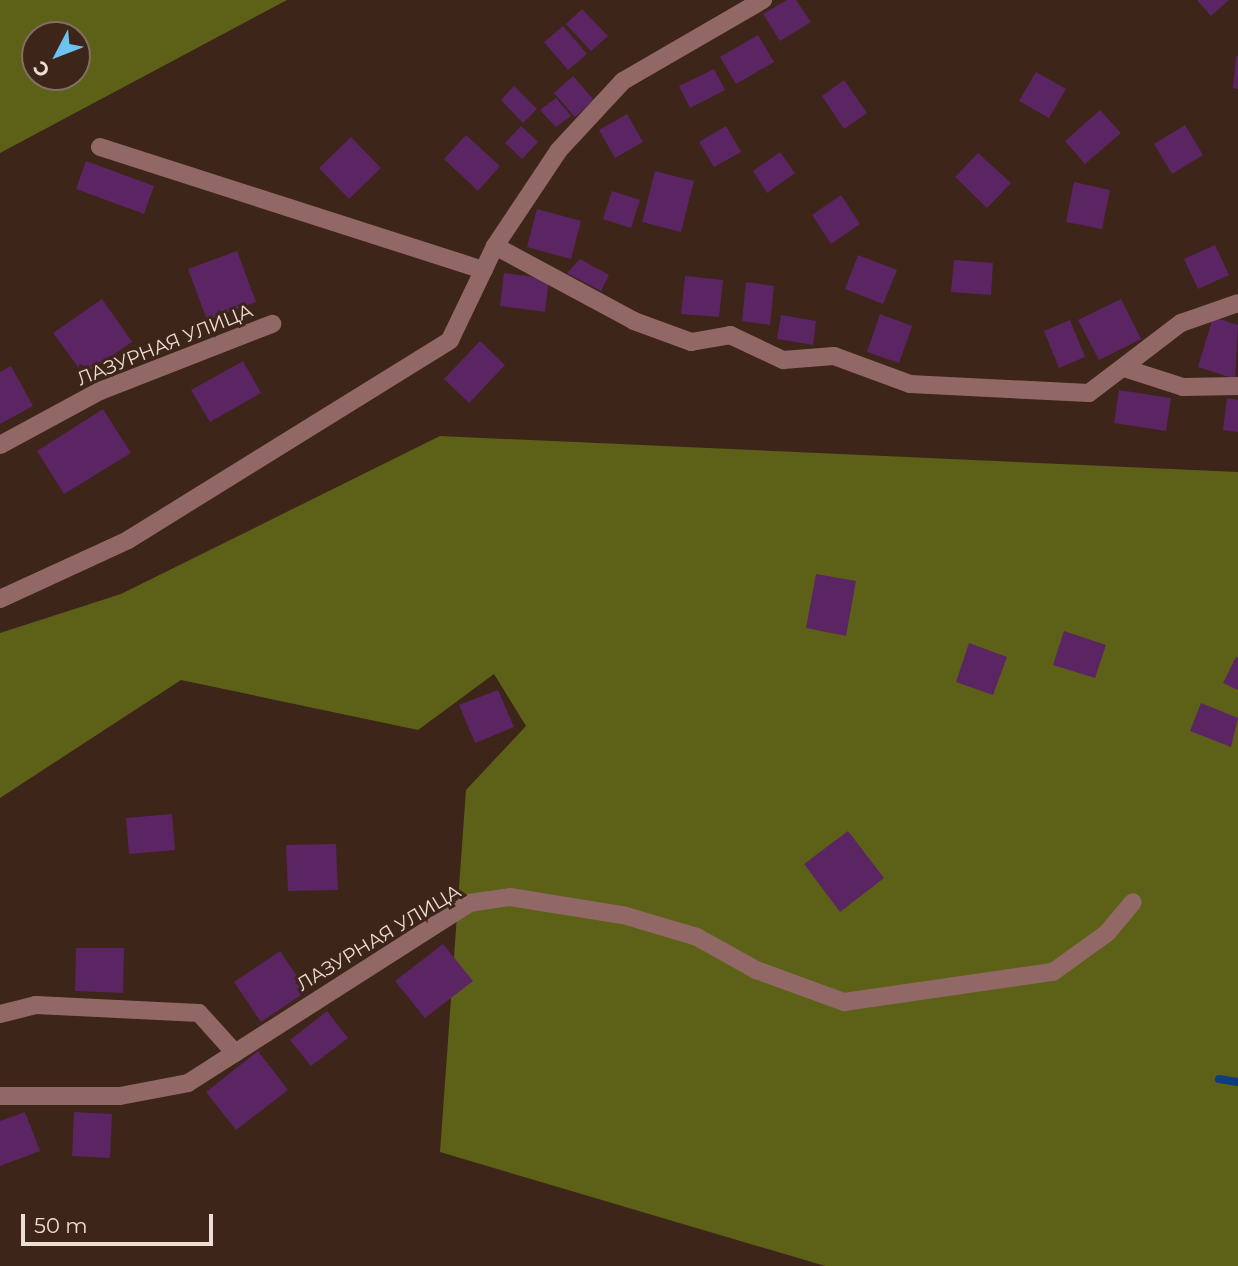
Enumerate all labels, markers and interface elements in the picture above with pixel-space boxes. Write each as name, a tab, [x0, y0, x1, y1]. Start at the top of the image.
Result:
north arrow	[21, 21, 91, 91]
text: С	[28, 56, 55, 82]
street label: ЛАЗУРНАЯ УЛИЦА	[74, 299, 256, 391]
street label: ЛАЗУРНАЯ УЛИЦА	[293, 880, 465, 996]
scale bar	[24, 1200, 217, 1244]
text: 50 m	[34, 1213, 88, 1238]

